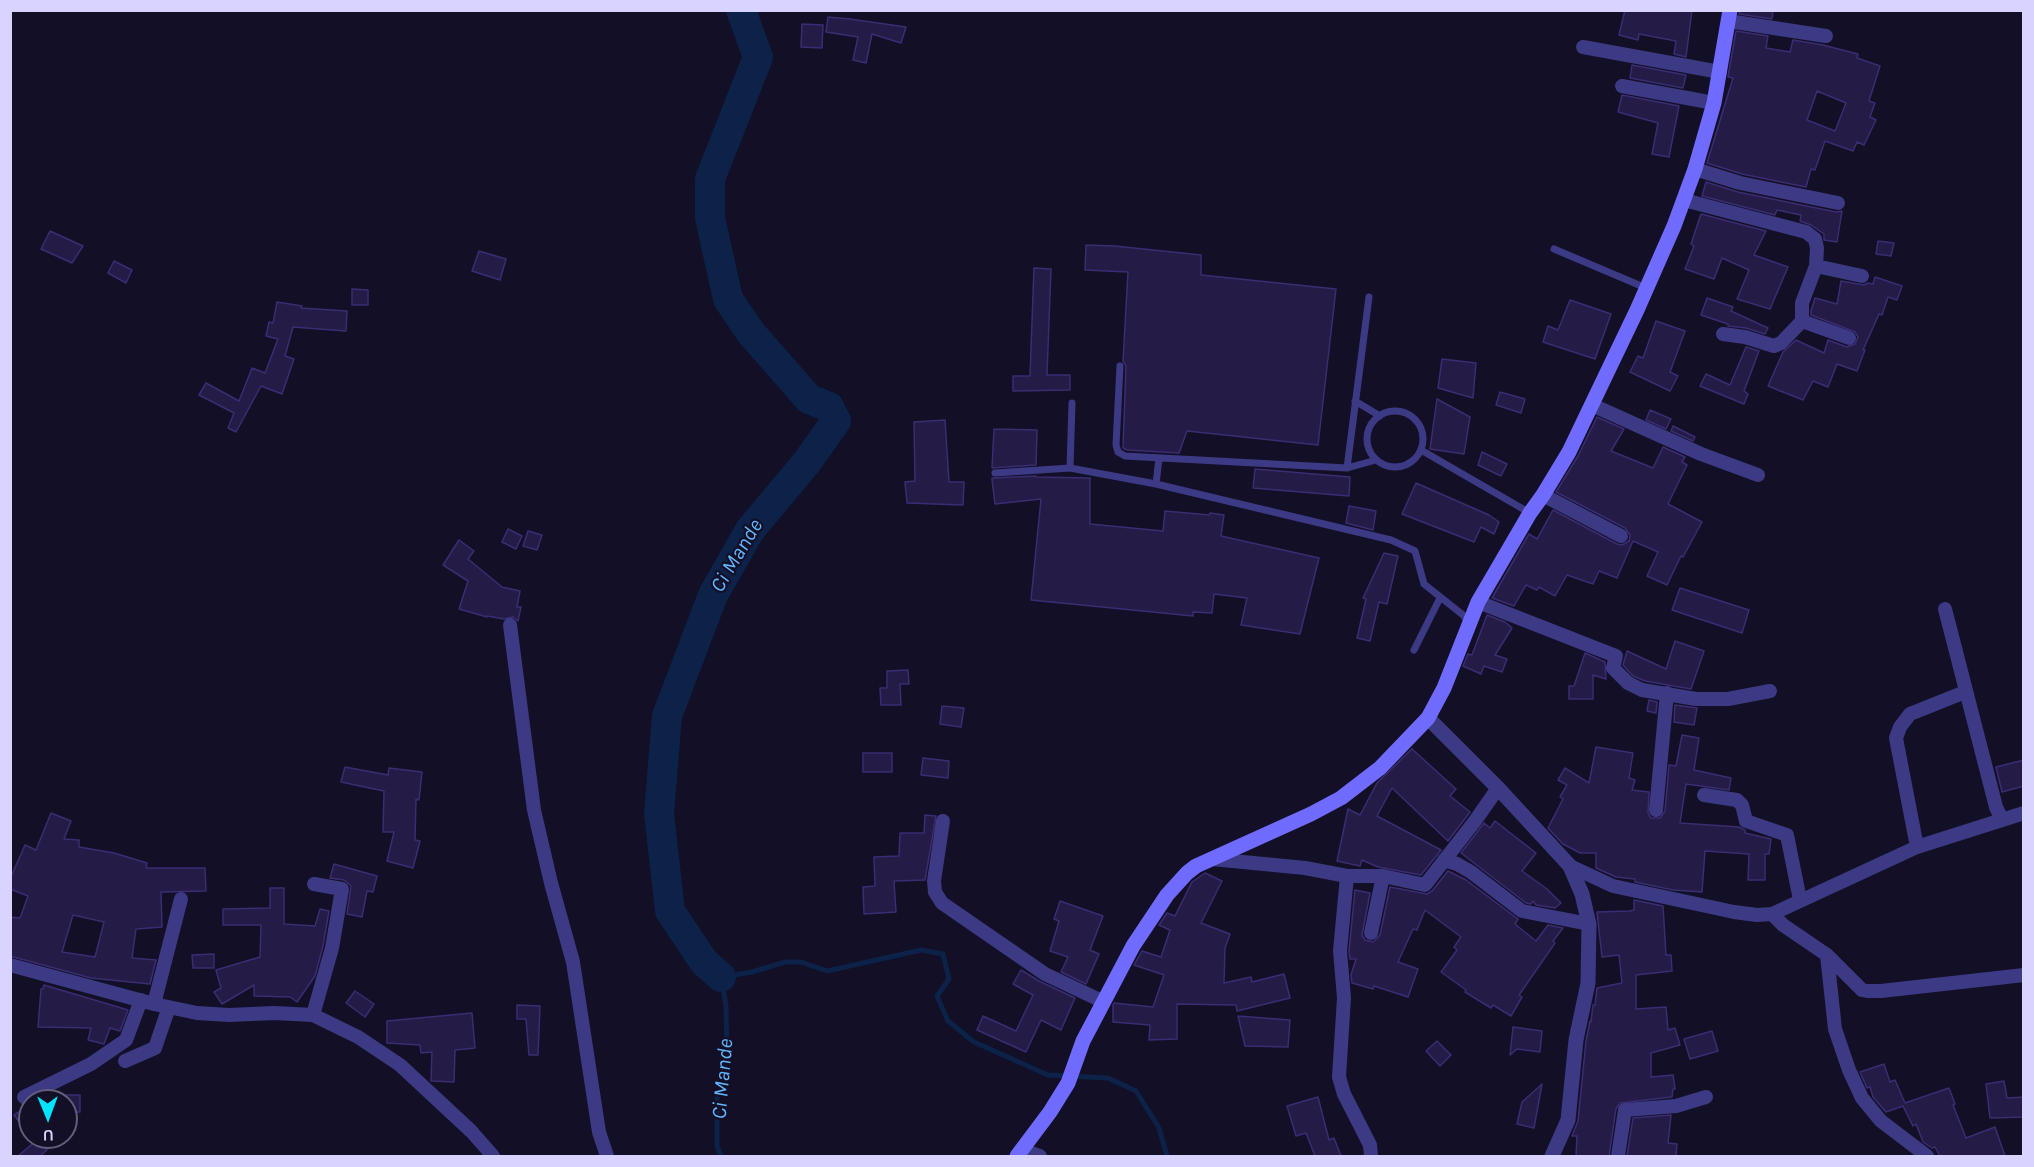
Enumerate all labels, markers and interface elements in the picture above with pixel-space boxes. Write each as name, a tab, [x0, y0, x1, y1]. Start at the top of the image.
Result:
water label: Ci Mande	[705, 515, 769, 597]
water label: Ci Mande	[707, 1038, 739, 1120]
north arrow	[18, 1089, 78, 1149]
text: U	[43, 1126, 54, 1145]

